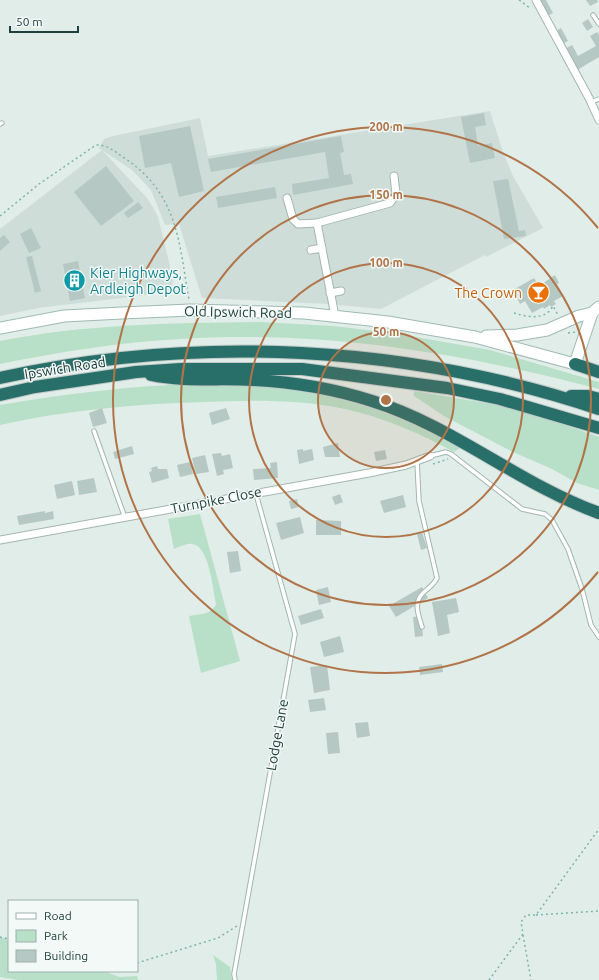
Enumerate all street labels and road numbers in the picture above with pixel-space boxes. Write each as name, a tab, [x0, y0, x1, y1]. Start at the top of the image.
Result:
street label: Old Ipswich Road	[184, 303, 292, 321]
street label: Ipswich Road	[23, 354, 107, 382]
street label: Turnpike Close	[169, 483, 263, 517]
street label: Lodge Lane	[263, 698, 291, 772]

